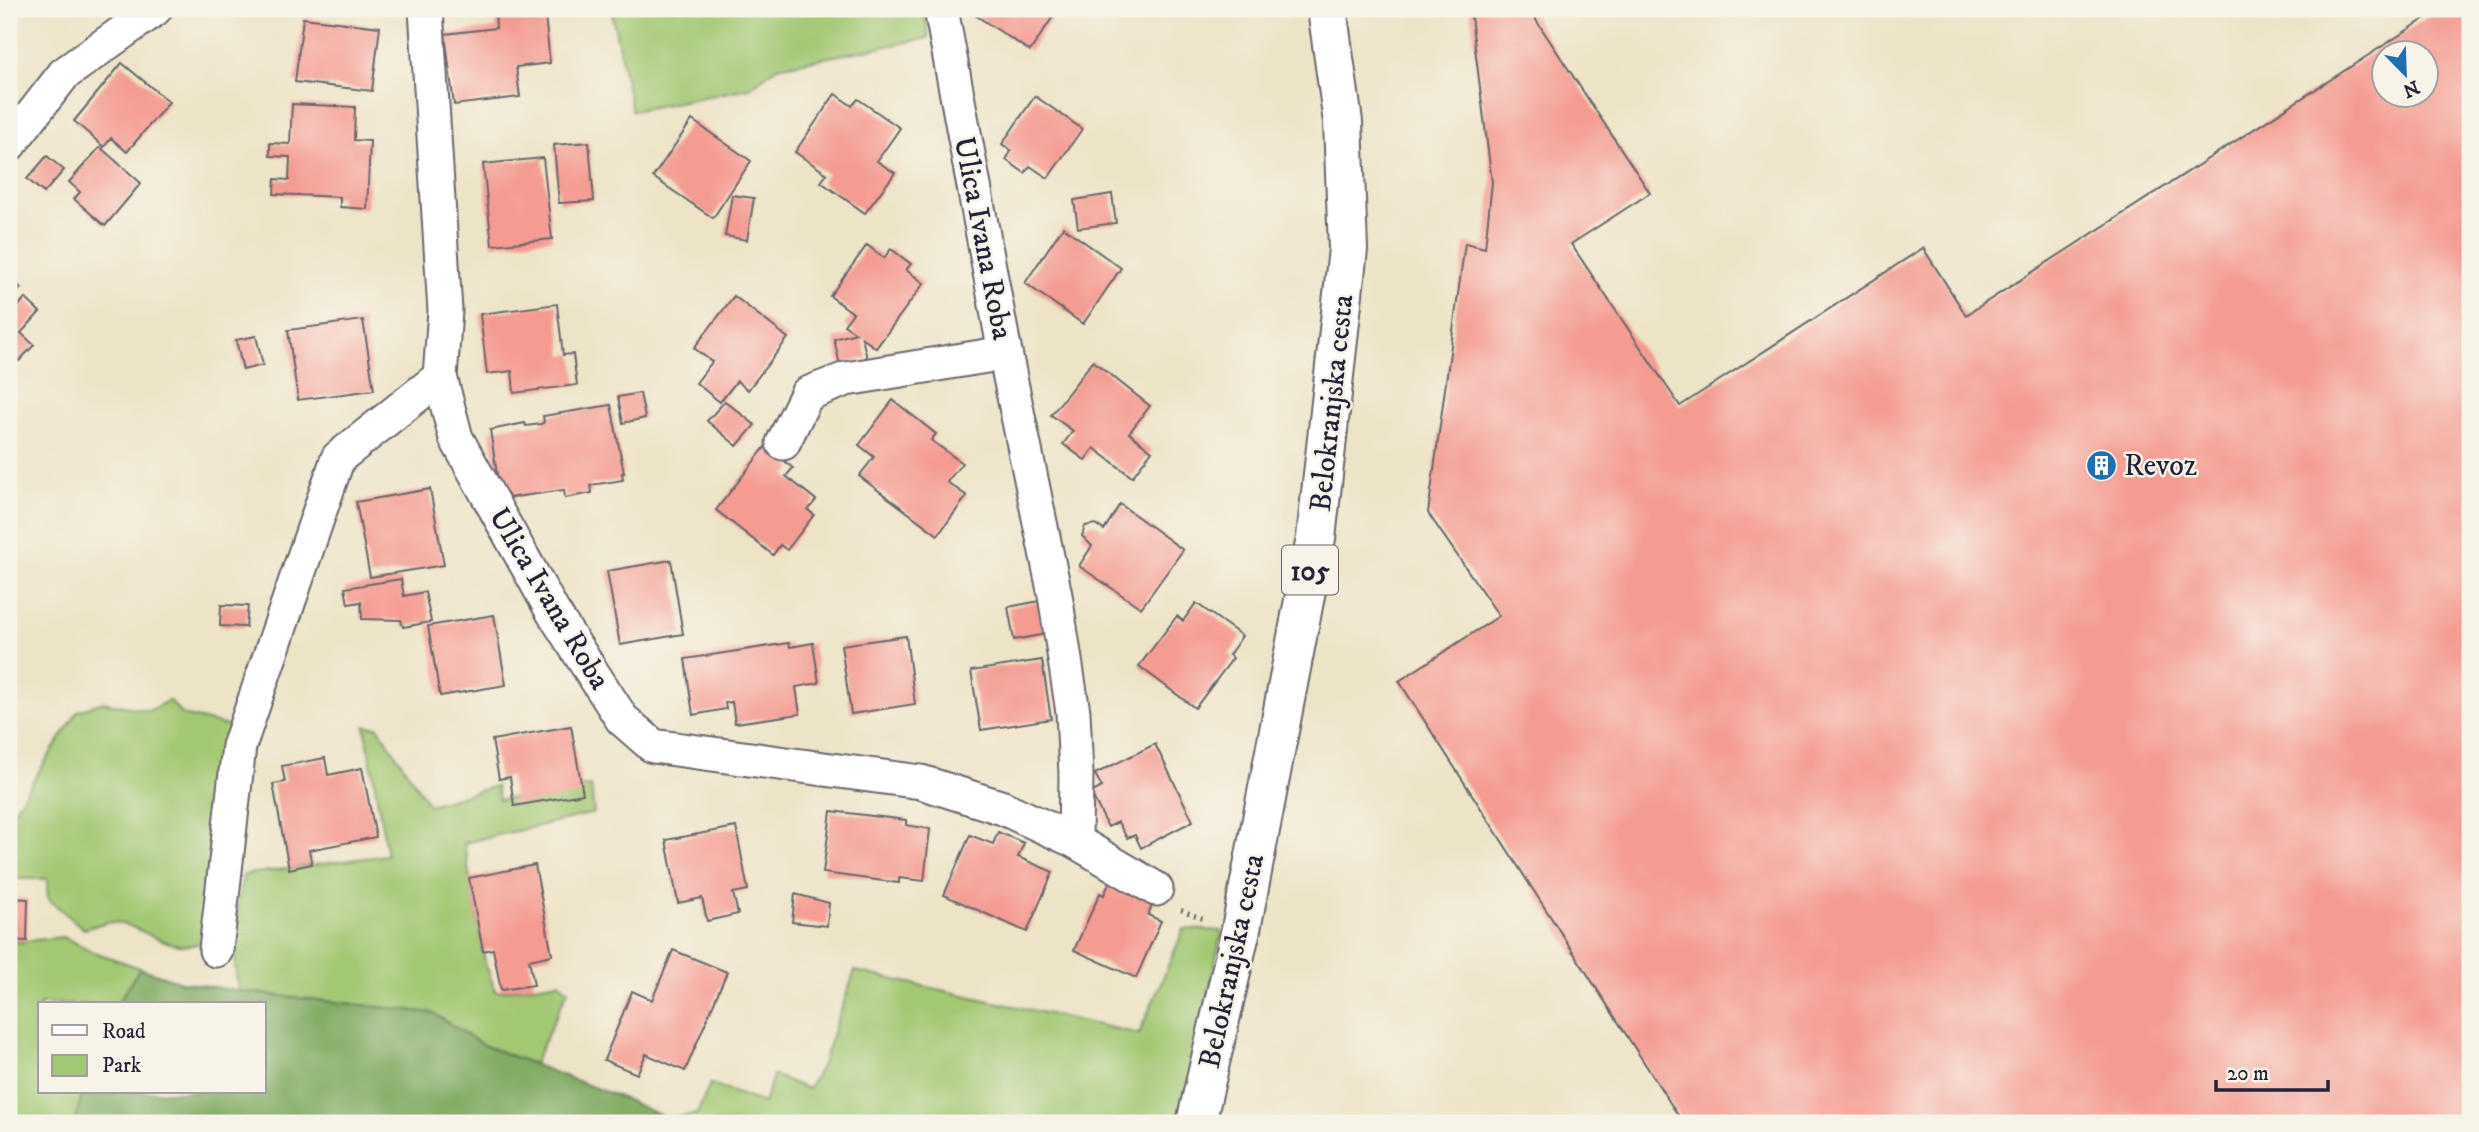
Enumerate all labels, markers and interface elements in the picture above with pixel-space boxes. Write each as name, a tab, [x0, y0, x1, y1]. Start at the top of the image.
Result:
north arrow	[2370, 38, 2440, 108]
text: N	[2399, 75, 2423, 102]
street label: Ulica Ivana Roba	[945, 134, 1020, 343]
street label: Belokranjska cesta	[1303, 292, 1362, 514]
building icon: Revoz	[2084, 448, 2118, 482]
place label: Revoz	[2124, 448, 2197, 485]
street label: Ulica Ivana Roba	[480, 501, 618, 697]
road number: 105	[1282, 546, 1338, 594]
street label: Belokranjska cesta	[1192, 850, 1273, 1072]
legend	[38, 1002, 266, 1094]
text: Road	[102, 1019, 146, 1045]
scale bar	[2216, 1048, 2328, 1092]
text: Park	[102, 1053, 142, 1079]
text: 20 m	[2227, 1061, 2269, 1087]

